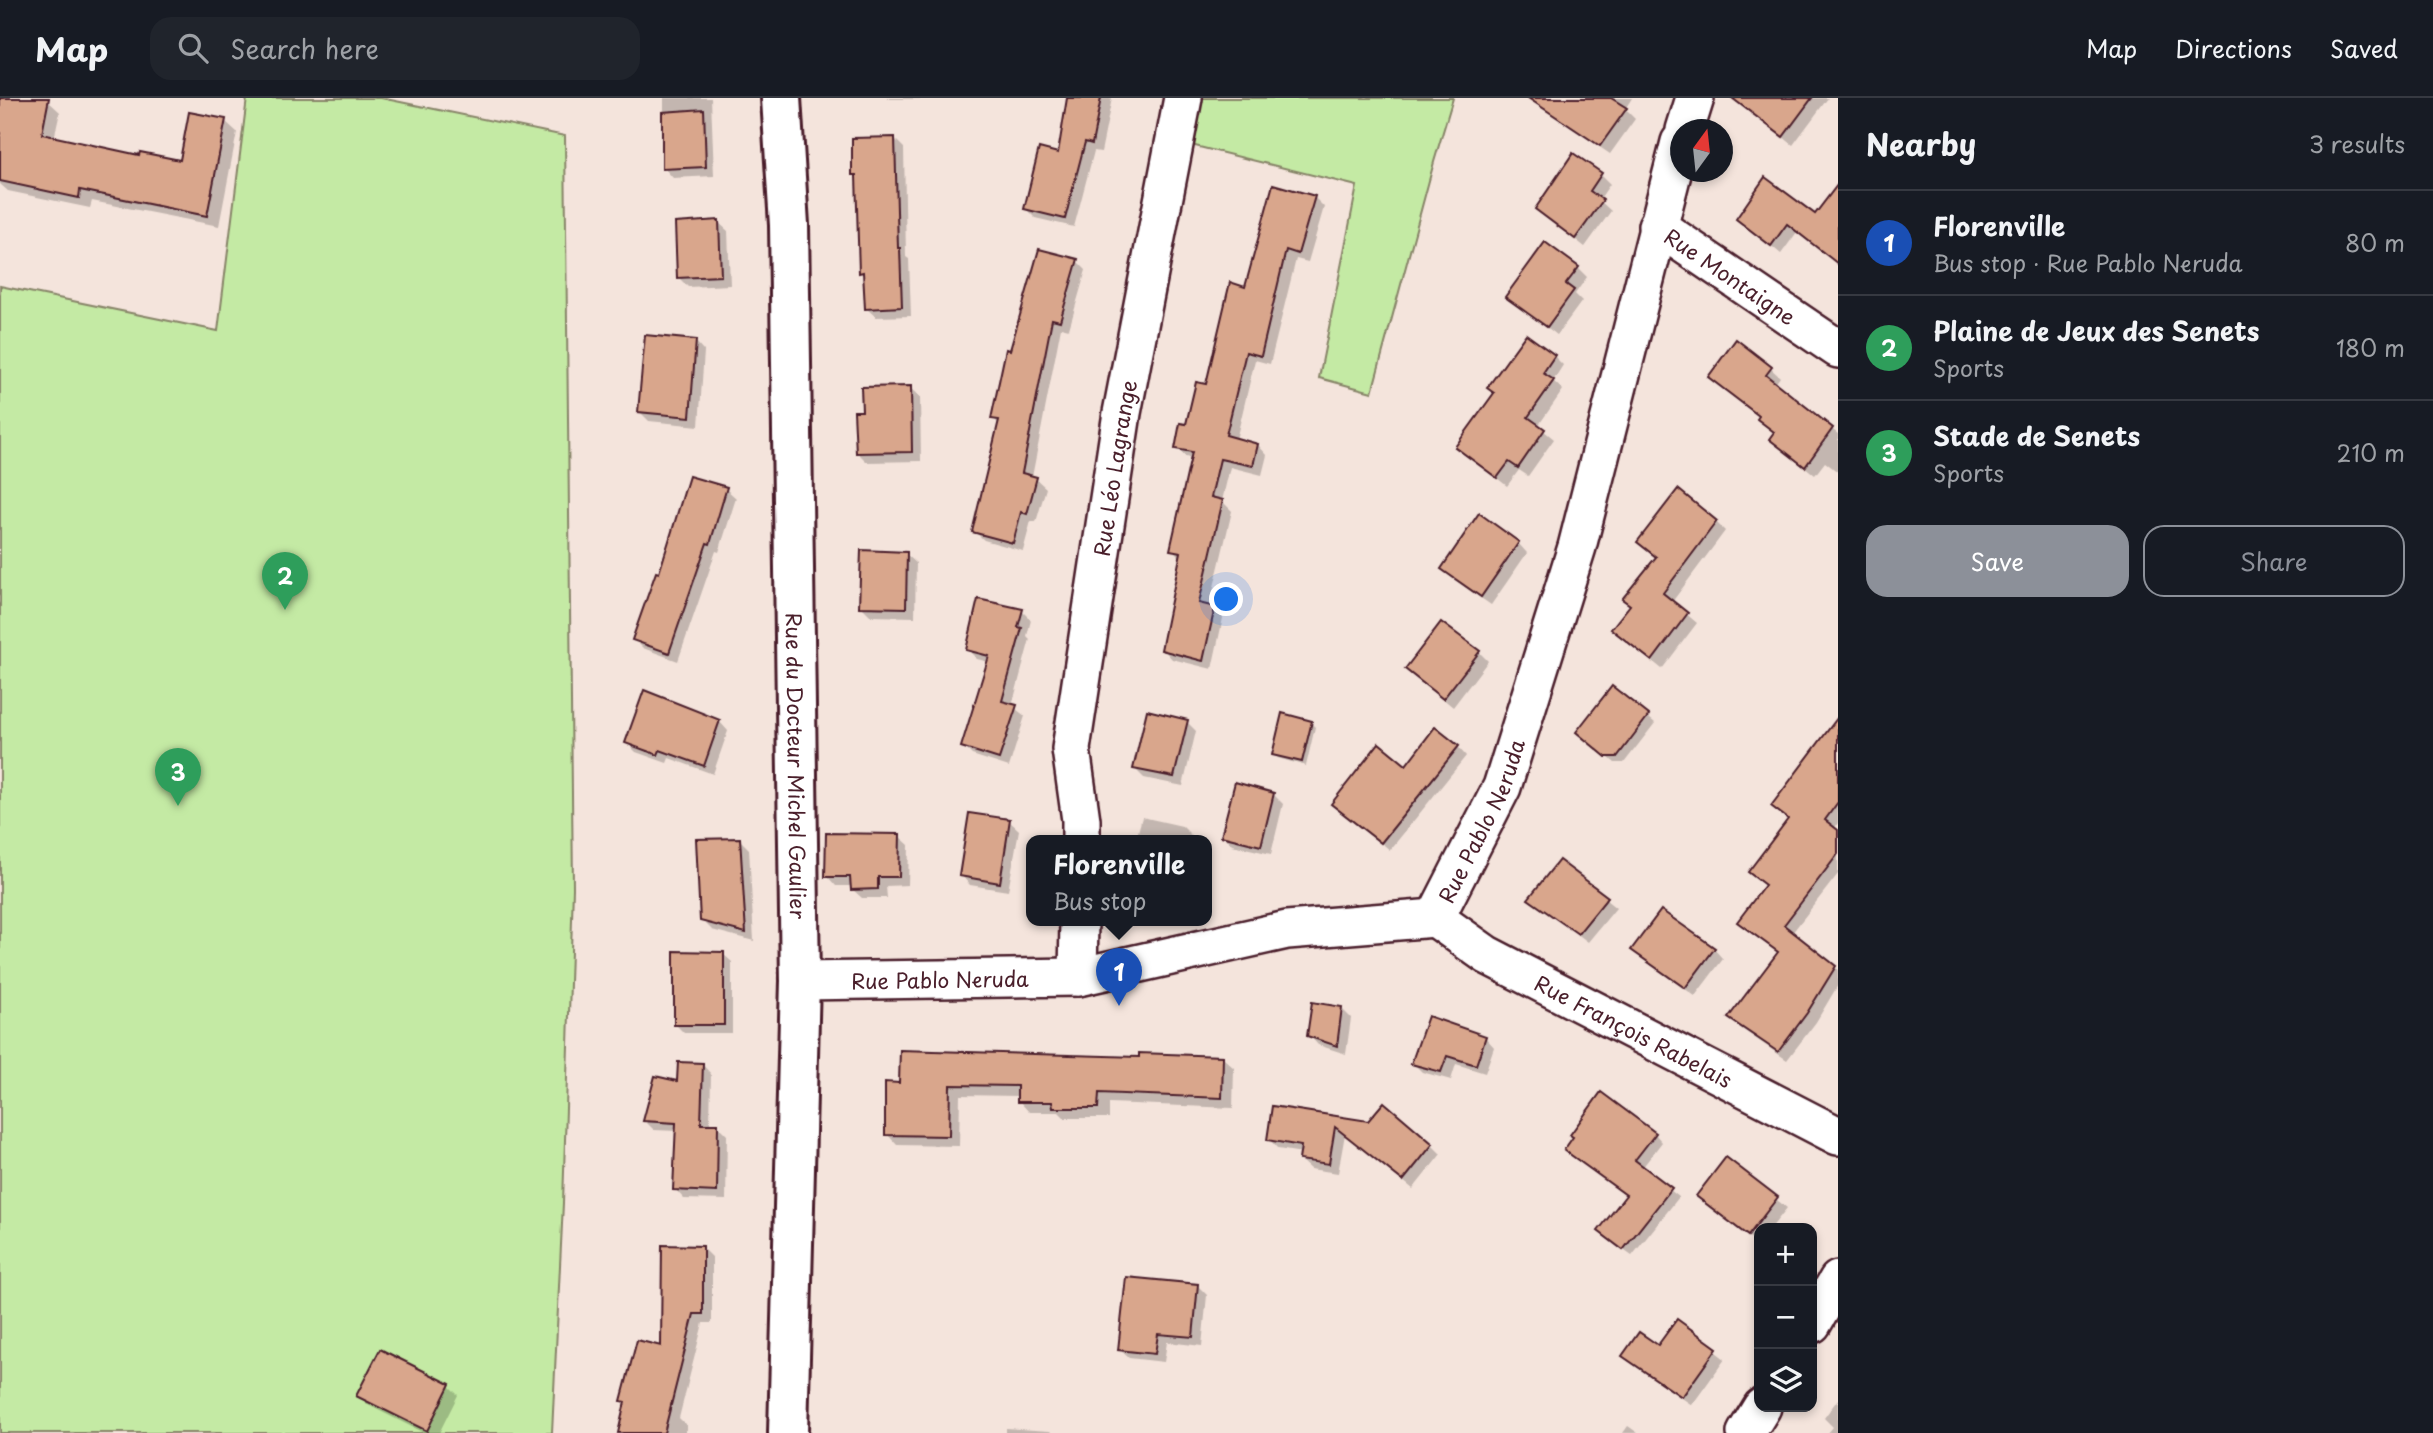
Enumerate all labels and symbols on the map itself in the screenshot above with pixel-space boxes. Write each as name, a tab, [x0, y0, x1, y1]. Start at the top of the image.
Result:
north arrow	[1670, 119, 1733, 182]
street label: Rue Montaigne	[1658, 220, 1803, 332]
street label: Rue Léo Lagrange	[1084, 377, 1144, 558]
pin: 2	[262, 552, 308, 610]
your location	[1209, 582, 1243, 616]
street label: Rue du Docteur Michel Gaulier	[779, 612, 815, 920]
street label: Rue Pablo Neruda	[1429, 735, 1532, 908]
pin: 3	[155, 748, 201, 806]
pin: 1	[1096, 948, 1142, 1006]
street label: Rue Pablo Neruda	[851, 962, 1029, 996]
street label: Rue François Rabelais	[1529, 966, 1738, 1095]

